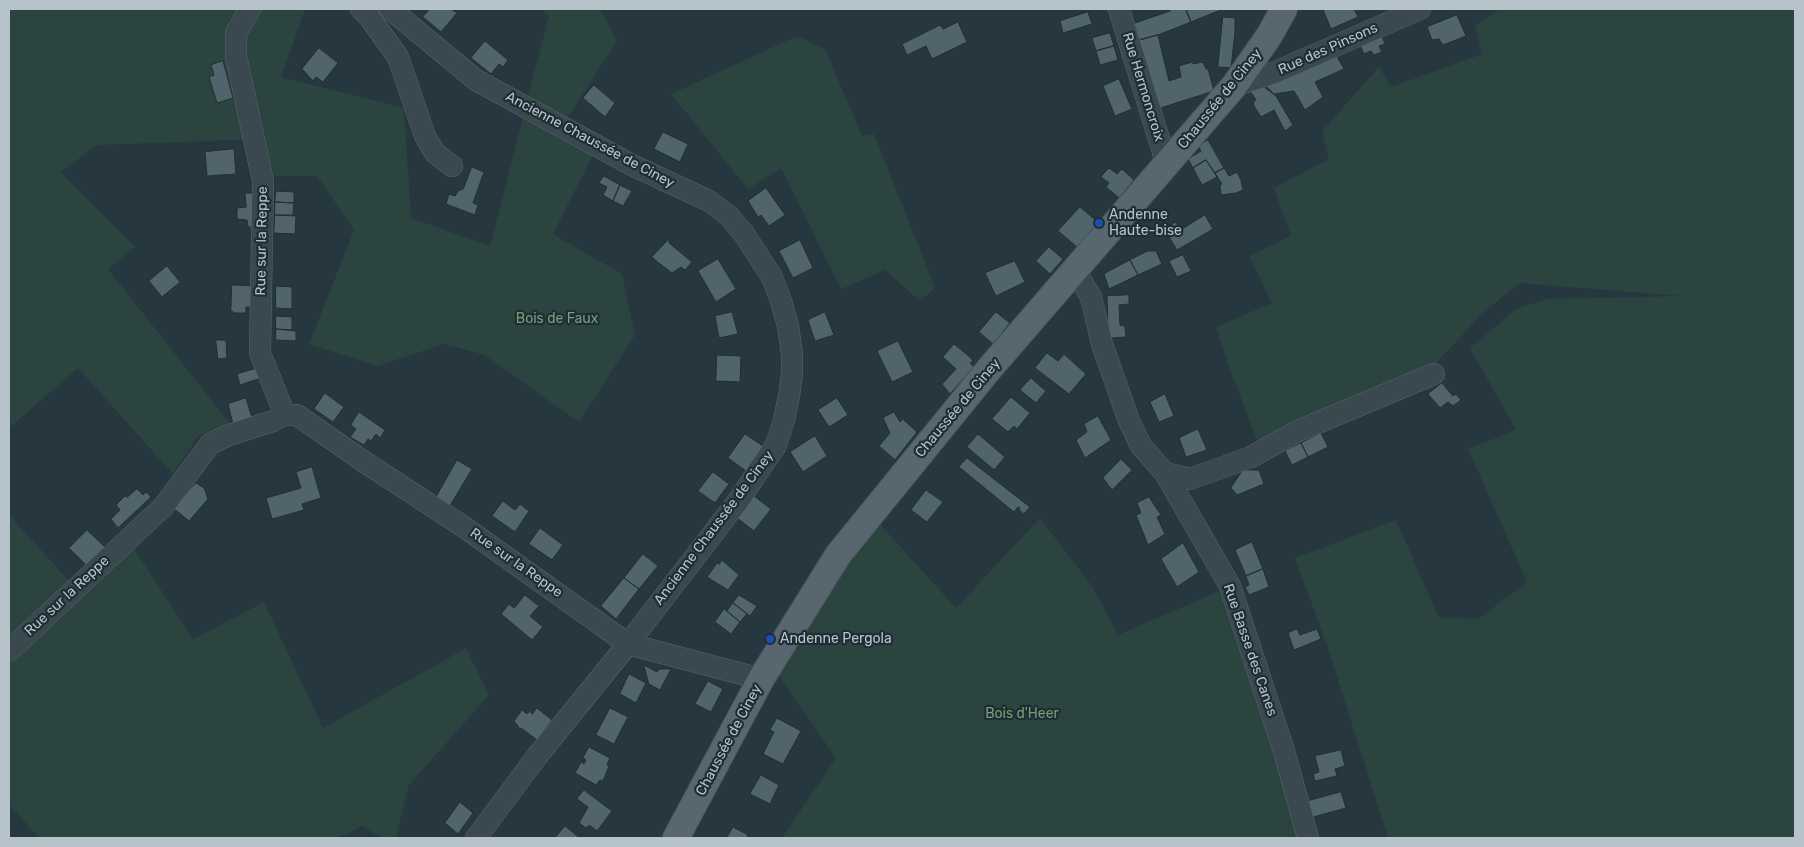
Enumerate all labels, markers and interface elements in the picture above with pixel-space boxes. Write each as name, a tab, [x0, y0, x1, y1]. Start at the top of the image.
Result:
street label: Rue des Pinsons	[1276, 20, 1380, 78]
street label: Rue Hermoncroix	[1118, 31, 1168, 143]
street label: Chaussée de Ciney	[1175, 46, 1265, 152]
street label: Ancienne Chaussée de Ciney	[503, 88, 677, 192]
street label: Rue sur la Reppe	[253, 186, 271, 296]
place label: Andenne Haute-bise	[1109, 207, 1182, 240]
marker: Andenne Haute-bise	[1093, 217, 1105, 229]
park label: Bois de Faux	[516, 311, 598, 327]
street label: Chaussée de Ciney	[912, 355, 1004, 461]
street label: Ancienne Chaussée de Ciney	[651, 448, 777, 608]
street label: Rue sur la Reppe	[466, 525, 566, 601]
street label: Rue sur la Reppe	[21, 553, 113, 639]
street label: Rue Basse des Canes	[1219, 582, 1281, 718]
place label: Andenne Pergola	[780, 631, 892, 647]
marker: Andenne Pergola	[764, 633, 776, 645]
street label: Chaussée de Ciney	[693, 682, 765, 798]
park label: Bois d'Heer	[985, 706, 1059, 722]

